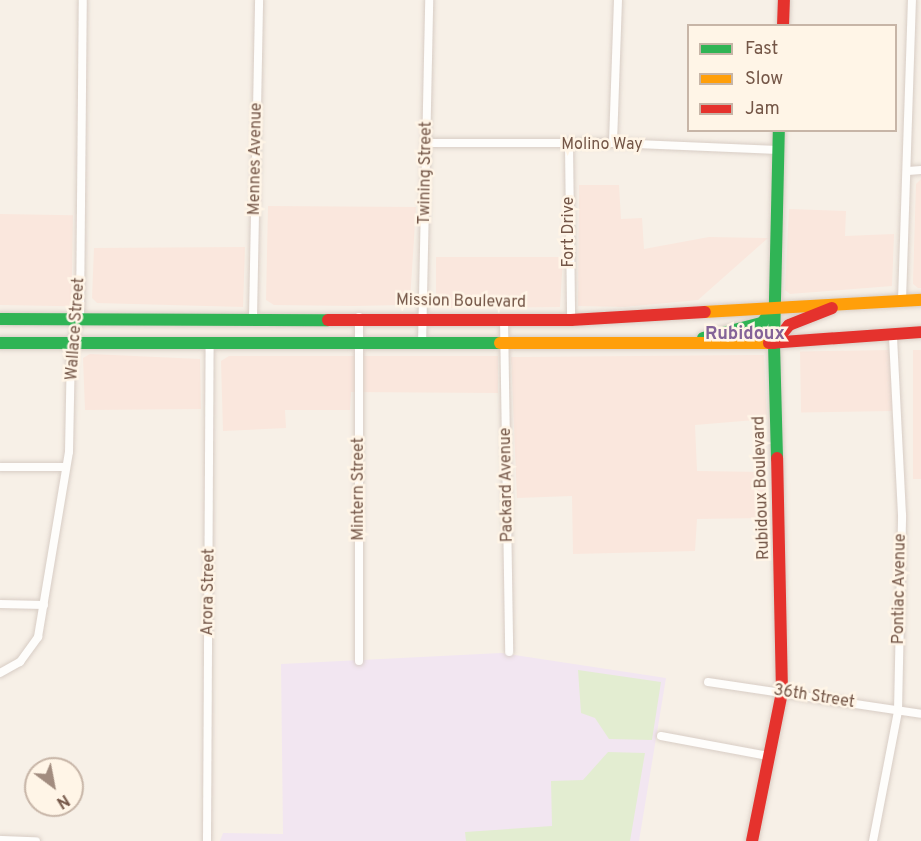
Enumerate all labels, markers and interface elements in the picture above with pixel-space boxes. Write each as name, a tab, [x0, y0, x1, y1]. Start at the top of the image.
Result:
legend	[687, 24, 897, 132]
text: Fast	[745, 38, 778, 61]
text: Slow	[745, 68, 783, 91]
text: Jam	[745, 98, 780, 121]
street label: Mennes Avenue	[245, 102, 267, 216]
street label: Twining Street	[415, 121, 437, 225]
street label: Molino Way	[561, 135, 643, 155]
street label: Fort Drive	[559, 197, 579, 267]
street label: Wallace Street	[63, 277, 89, 381]
street label: Mission Boulevard	[396, 291, 526, 313]
district label: Rubidoux	[705, 324, 785, 346]
street label: Rubidoux Boulevard	[750, 416, 774, 560]
street label: Packard Avenue	[496, 427, 518, 543]
street label: Mintern Street	[349, 437, 369, 541]
street label: Pontiac Avenue	[889, 533, 911, 645]
street label: Arora Street	[199, 548, 219, 636]
street label: 36th Street	[772, 681, 856, 713]
north arrow	[24, 757, 84, 817]
text: N	[52, 789, 73, 812]

